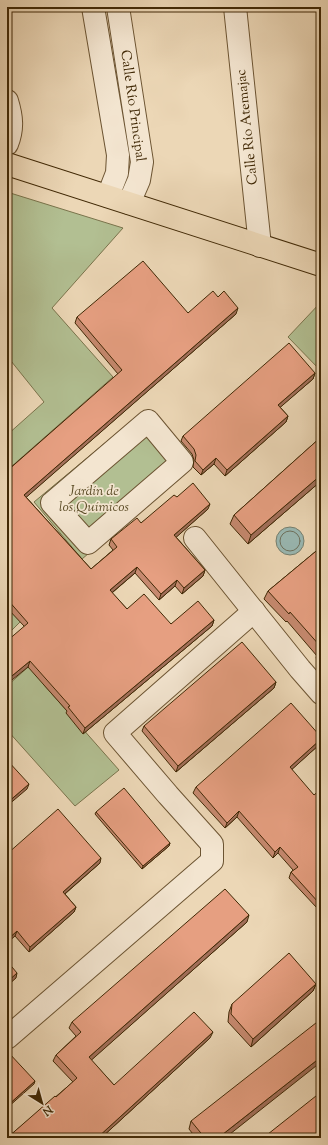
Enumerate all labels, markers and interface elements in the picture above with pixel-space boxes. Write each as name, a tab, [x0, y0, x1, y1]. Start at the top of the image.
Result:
street label: Calle Río Principal	[114, 49, 150, 163]
street label: Calle Río Atemajac	[232, 68, 264, 186]
park label: Jardín de los Químicos	[59, 482, 129, 518]
north arrow	[22, 1083, 62, 1123]
text: N	[39, 1101, 57, 1119]

